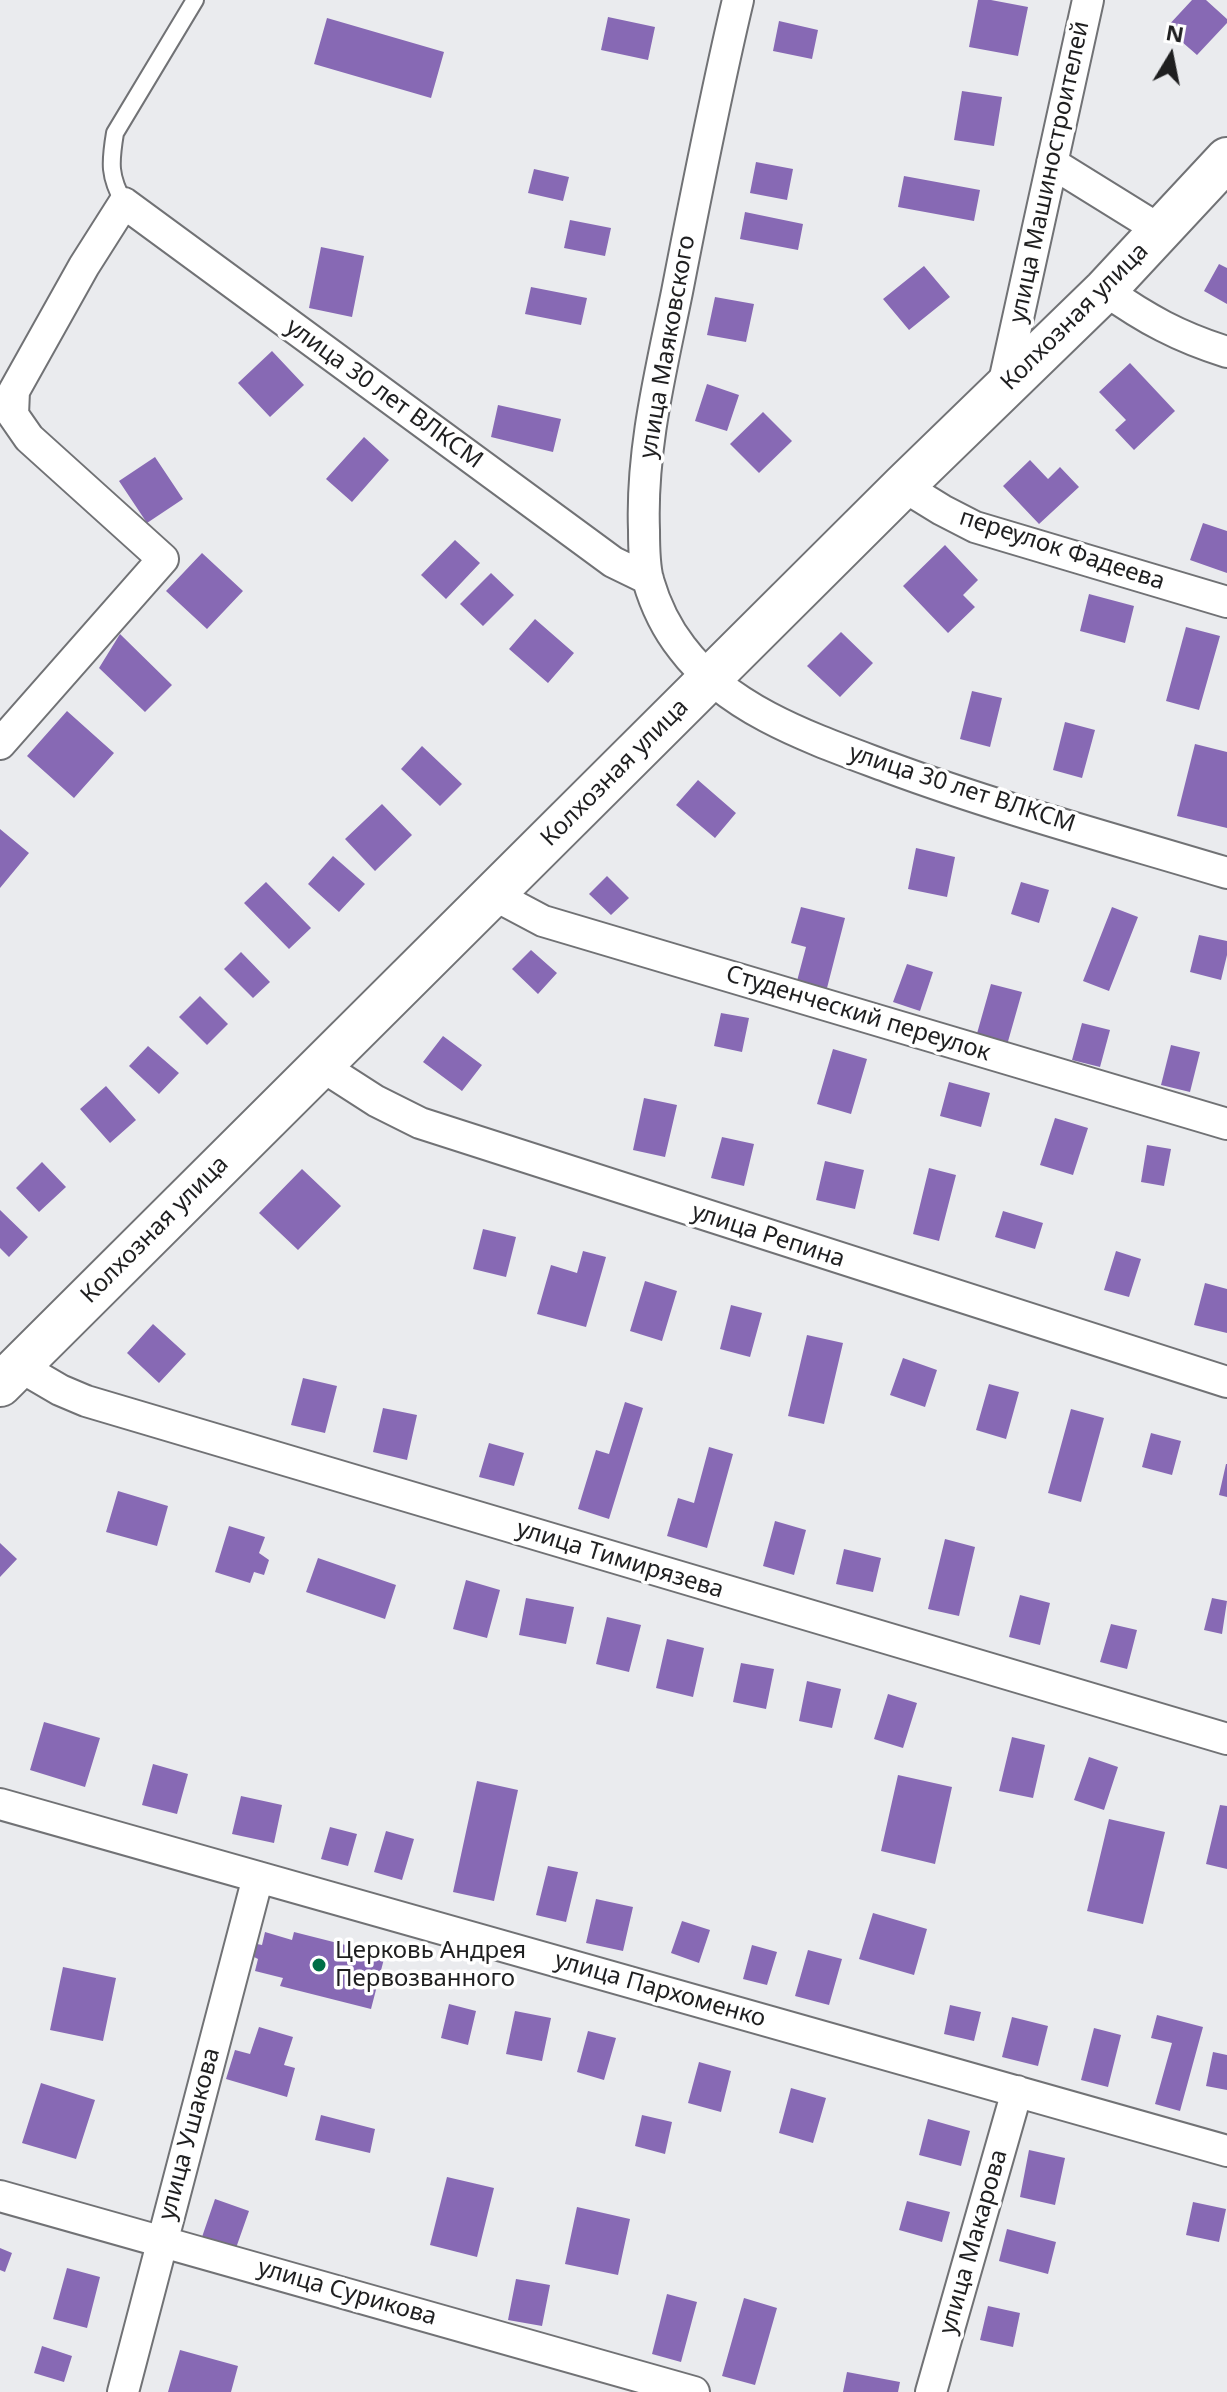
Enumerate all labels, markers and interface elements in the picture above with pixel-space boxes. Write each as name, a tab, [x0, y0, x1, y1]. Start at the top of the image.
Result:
north arrow	[1131, 16, 1211, 96]
text: N	[1164, 16, 1187, 49]
street label: улица Машиностроителей	[1004, 18, 1096, 326]
street label: улица Маяковского	[634, 233, 702, 461]
street label: Колхозная улица	[995, 237, 1155, 397]
street label: улица 30 лет ВЛКСМ	[280, 313, 488, 475]
street label: переулок Фадеева	[956, 503, 1168, 597]
street label: Колхозная улица	[535, 693, 695, 853]
street label: улица 30 лет ВЛКСМ	[845, 739, 1079, 839]
street label: Студенческий переулок	[722, 960, 994, 1068]
street label: Колхозная улица	[75, 1150, 235, 1310]
street label: улица Репина	[688, 1198, 848, 1274]
street label: улица Тимирязева	[513, 1515, 727, 1605]
place label: Церковь Андрея Первозванного	[335, 1937, 526, 1993]
street label: улица Пархоменко	[551, 1946, 769, 2034]
marker: Церковь Андрея Первозванного	[310, 1956, 328, 1974]
street label: улица Ушакова	[153, 2045, 227, 2223]
street label: улица Макарова	[934, 2146, 1014, 2338]
street label: улица Сурикова	[254, 2254, 440, 2332]

